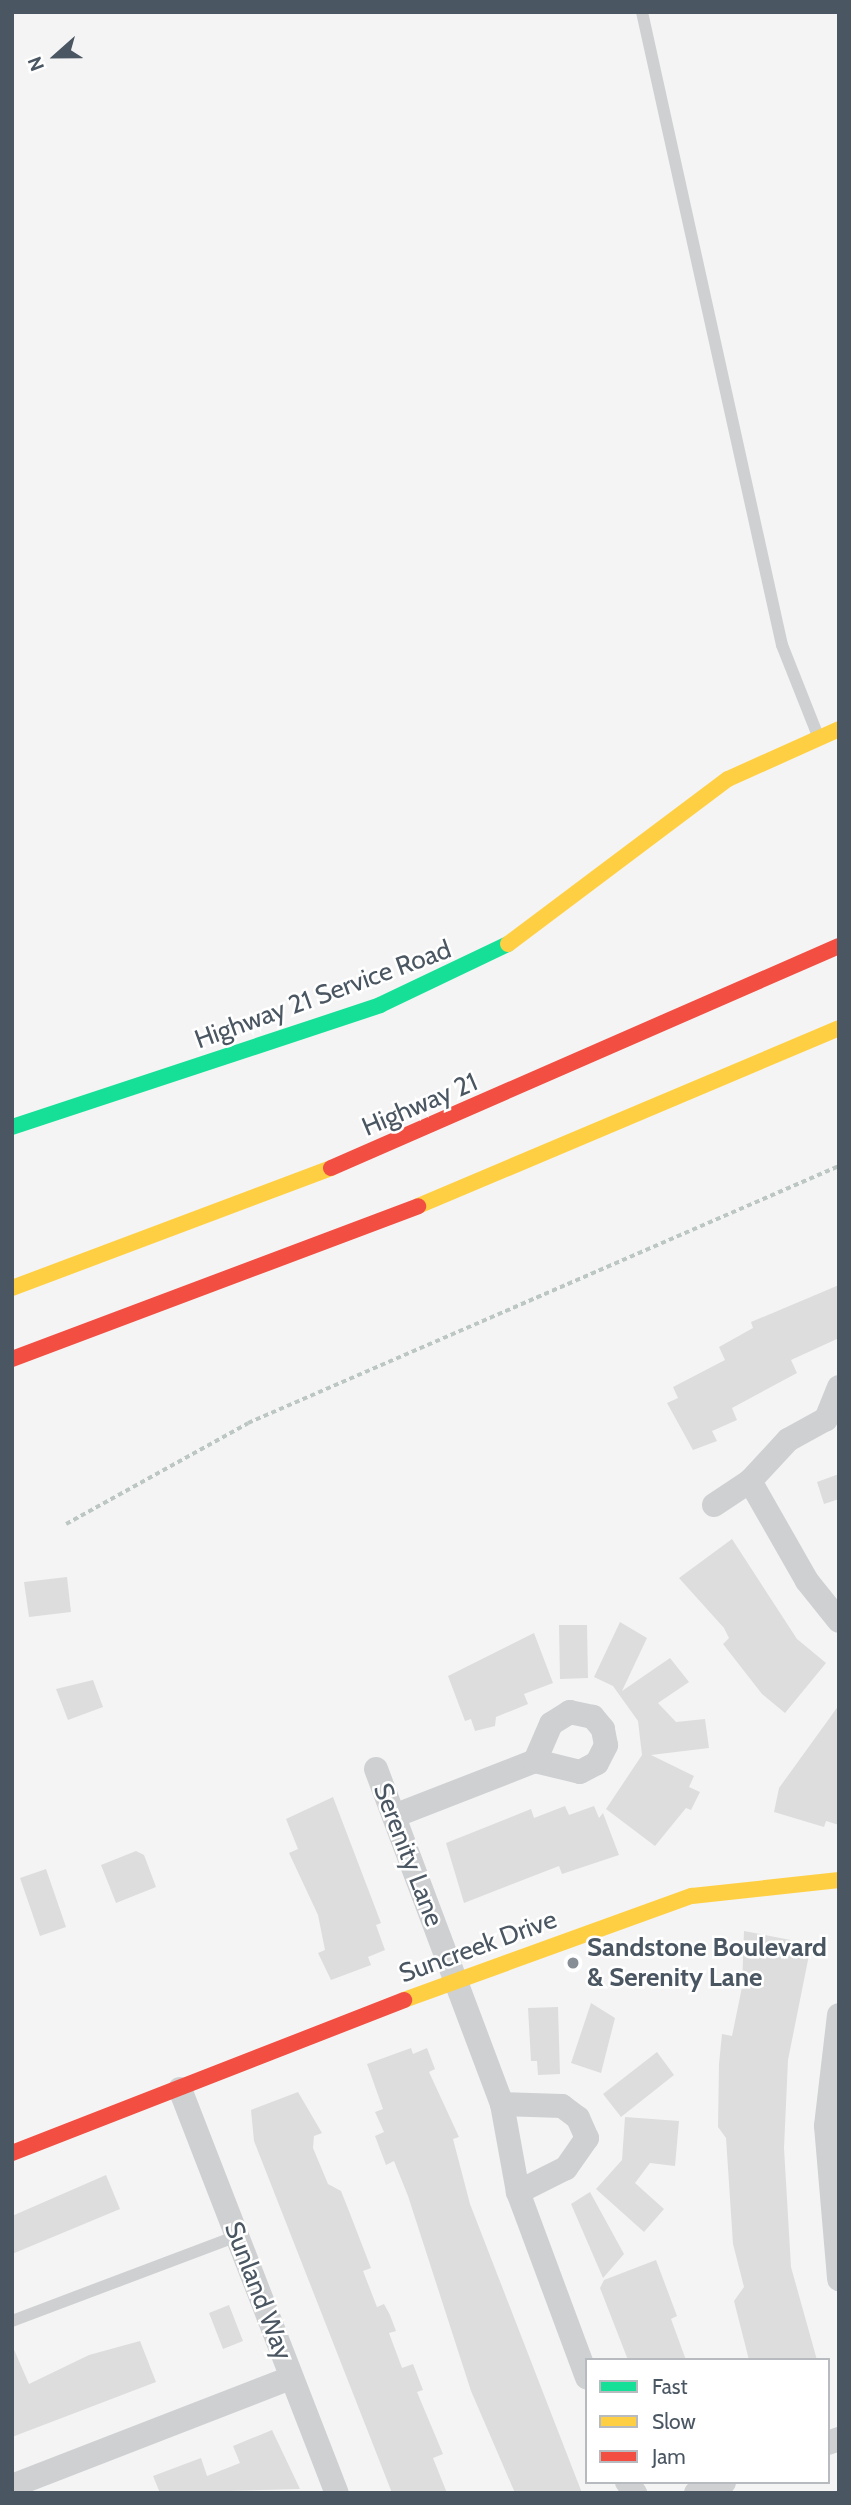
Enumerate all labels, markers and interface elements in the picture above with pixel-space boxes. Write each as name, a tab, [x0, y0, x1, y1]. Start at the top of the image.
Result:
north arrow	[21, 21, 91, 91]
text: N	[23, 53, 49, 74]
street label: Highway 21 Service Road	[191, 934, 455, 1056]
street label: Highway 21	[358, 1067, 482, 1143]
street label: Serenity Lane	[366, 1779, 450, 1931]
street label: Suncreek Drive	[395, 1904, 561, 1990]
place label: Sandstone Boulevard & Serenity Lane	[587, 1932, 827, 1994]
marker: Sandstone Boulevard & Serenity Lane	[565, 1955, 581, 1971]
street label: Sunland Way	[217, 2218, 299, 2364]
legend	[585, 2358, 830, 2484]
text: Fast	[652, 2374, 688, 2399]
text: Slow	[652, 2409, 696, 2434]
text: Jam	[652, 2444, 686, 2469]

